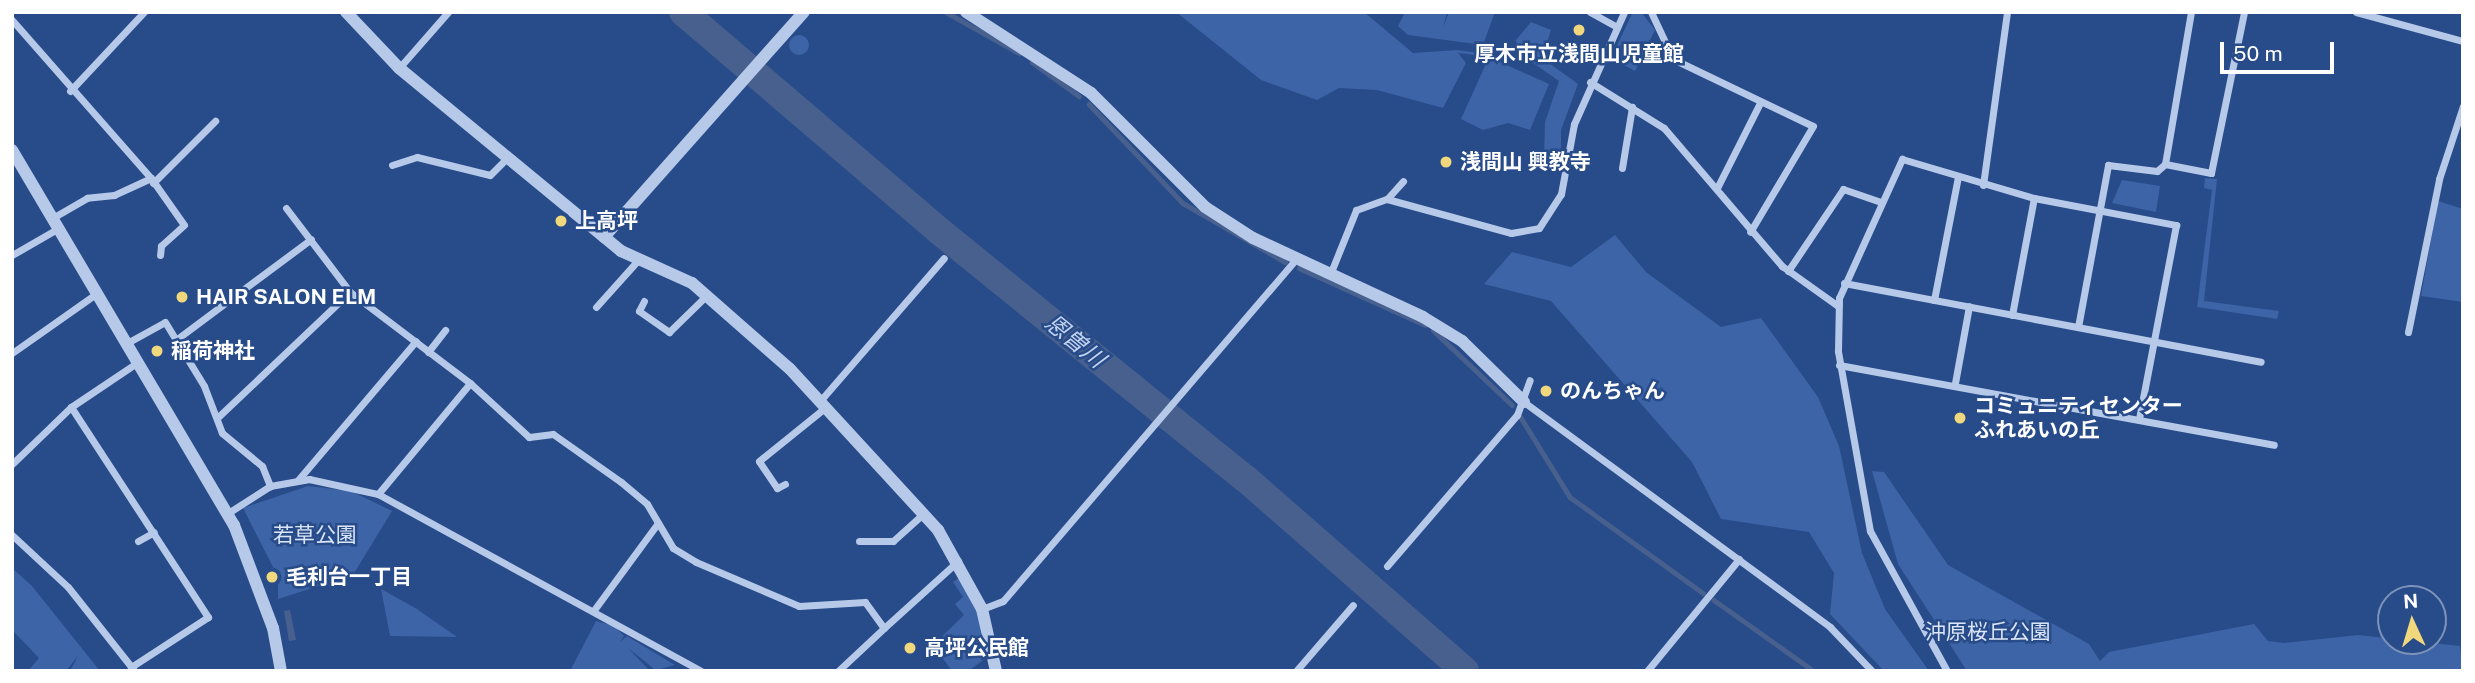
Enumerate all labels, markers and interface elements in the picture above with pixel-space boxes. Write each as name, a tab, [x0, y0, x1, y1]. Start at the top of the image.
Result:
marker: 厚木市立浅間山児童館	[1571, 22, 1587, 38]
scale bar	[2223, 28, 2337, 72]
place label: 厚木市立浅間山児童館	[1474, 41, 1684, 67]
text: 50 m	[2233, 41, 2283, 66]
place label: 浅間山 興教寺	[1460, 149, 1591, 175]
marker: 浅間山 興教寺	[1438, 154, 1454, 170]
place label: 上高坪	[575, 208, 638, 234]
marker: 上高坪	[553, 213, 569, 229]
place label: HAIR SALON ELM	[196, 284, 376, 310]
marker: HAIR SALON ELM	[174, 289, 190, 305]
water label: 恩曽川	[1040, 309, 1110, 373]
place label: 稲荷神社	[171, 338, 255, 364]
marker: 稲荷神社	[149, 343, 165, 359]
place label: のんちゃん	[1560, 378, 1665, 404]
marker: のんちゃん	[1538, 383, 1554, 399]
place label: コミュニティセンター ふれあいの丘	[1974, 393, 2184, 443]
marker: コミュニティセンター ふれあいの丘	[1952, 410, 1968, 426]
park label: 若草公園	[273, 522, 357, 548]
place label: 毛利台一丁目	[286, 564, 412, 590]
marker: 毛利台一丁目	[264, 569, 280, 585]
north arrow	[2377, 585, 2447, 655]
text: N	[2402, 590, 2419, 613]
park label: 沖原桜丘公園	[1925, 619, 2051, 645]
place label: 高坪公民館	[924, 635, 1029, 661]
marker: 高坪公民館	[902, 640, 918, 656]

